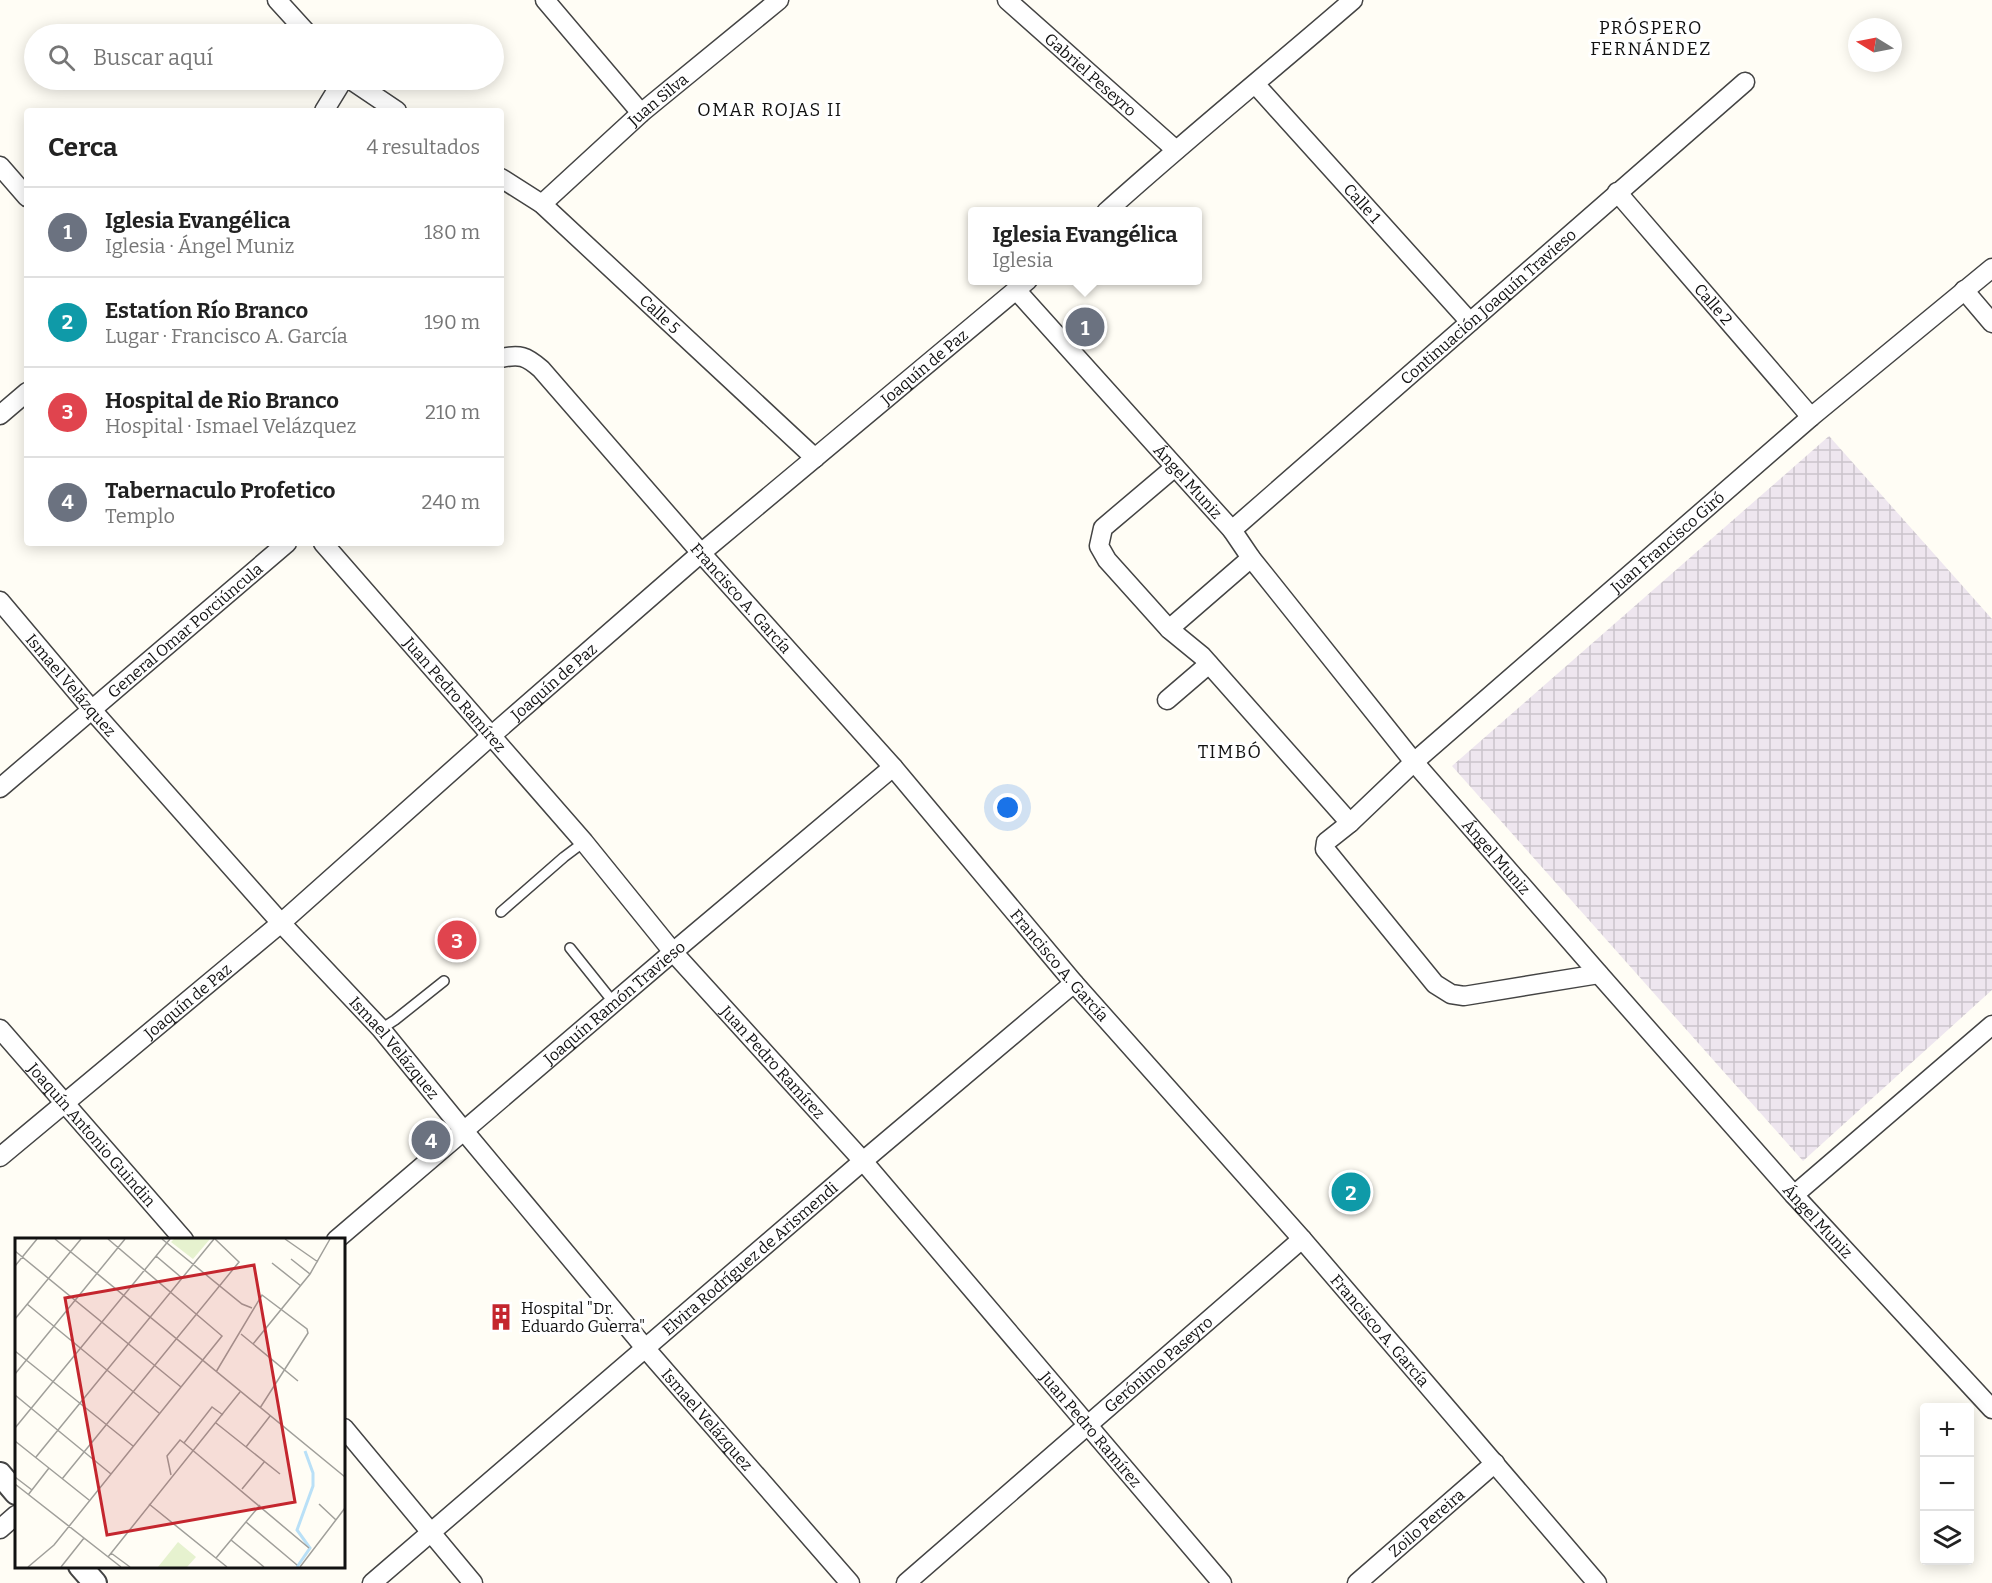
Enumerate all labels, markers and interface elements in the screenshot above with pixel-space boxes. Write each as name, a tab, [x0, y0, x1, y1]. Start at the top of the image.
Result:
district label: PRÓSPERO FERNÁNDEZ	[1590, 17, 1712, 60]
north arrow	[1848, 18, 1902, 72]
search box	[24, 24, 504, 90]
street label: Gabriel Peseyro	[1041, 29, 1141, 120]
icon: search	[45, 41, 78, 74]
text: Buscar aquí	[93, 44, 213, 71]
street label: Juan Silva	[623, 69, 692, 131]
district label: OMAR ROJAS II	[697, 99, 843, 121]
text: Cerca	[48, 132, 118, 163]
text: 4 resultados	[366, 135, 480, 159]
street label: Calle 1	[1340, 179, 1386, 227]
text: Iglesia Evangélica	[105, 207, 290, 234]
popup	[968, 207, 1202, 285]
text: 1	[63, 220, 72, 244]
text: 180 m	[424, 220, 480, 244]
text: Iglesia Evangélica	[992, 221, 1178, 248]
street label: Continuación Joaquín Travieso	[1396, 225, 1580, 388]
text: Iglesia · Ángel Muniz	[105, 234, 294, 258]
text: Iglesia	[992, 248, 1053, 272]
street label: Calle 2	[1691, 279, 1737, 329]
street label: Calle 5	[636, 291, 684, 337]
text: Estatíon Río Branco	[105, 297, 308, 324]
pin: 1	[1066, 304, 1104, 350]
text: 2	[62, 310, 73, 334]
text: 190 m	[424, 310, 480, 334]
text: Lugar · Francisco A. García	[105, 324, 348, 348]
street label: Joaquín de Paz	[876, 325, 972, 409]
text: Hospital de Rio Branco	[105, 387, 339, 414]
text: 3	[62, 400, 73, 424]
text: 210 m	[425, 400, 480, 424]
text: Hospital · Ismael Velázquez	[105, 414, 356, 438]
street label: Ángel Muniz	[1150, 440, 1227, 523]
text: Tabernaculo Profetico	[105, 477, 336, 504]
street label: Juan Francisco Giró	[1606, 487, 1728, 597]
text: 4	[61, 490, 74, 514]
text: 240 m	[422, 490, 480, 514]
text: Templo	[105, 504, 175, 528]
street label: Francisco A. García	[687, 539, 796, 657]
street label: General Omar Porciúncula	[103, 559, 266, 702]
street label: Ismael Velázquez	[22, 630, 120, 740]
street label: Juan Pedro Ramírez	[399, 632, 511, 756]
street label: Joaquín de Paz	[506, 639, 601, 724]
district label: TIMBÓ	[1198, 741, 1262, 763]
your location	[993, 793, 1022, 822]
street label: Ángel Muniz	[1459, 815, 1535, 898]
street label: Francisco A. García	[1006, 905, 1113, 1025]
pin: 3	[438, 918, 476, 962]
street label: Joaquín Ramón Travieso	[539, 937, 689, 1069]
street label: Joaquín de Paz	[139, 959, 235, 1043]
street label: Ismael Velázquez	[346, 992, 444, 1103]
street label: Juan Pedro Ramírez	[716, 1001, 829, 1123]
street label: Joaquín Antonio Guindin	[24, 1058, 160, 1210]
pin: 4	[412, 1118, 450, 1162]
pin: 2	[1332, 1170, 1370, 1214]
street label: Elvira Rodríguez de Arismendi	[658, 1178, 841, 1339]
street label: Ángel Muniz	[1779, 1180, 1857, 1262]
inset map	[15, 1238, 345, 1568]
street label: Francisco A. García	[1327, 1270, 1434, 1390]
place label: Hospital "Dr. Eduardo Guerra"	[521, 1299, 645, 1336]
building icon: Hospital "Dr. Eduardo Guerra"	[486, 1302, 516, 1332]
street label: Gerónimo Paseyro	[1100, 1312, 1216, 1416]
street label: Ismael Velázquez	[658, 1365, 757, 1474]
street label: Juan Pedro Ramírez	[1036, 1367, 1146, 1491]
map controls	[1920, 1403, 1974, 1565]
button: +	[1920, 1403, 1974, 1457]
button: −	[1920, 1457, 1974, 1511]
street label: Zoilo Pereira	[1385, 1484, 1468, 1561]
button: layers	[1920, 1511, 1974, 1565]

